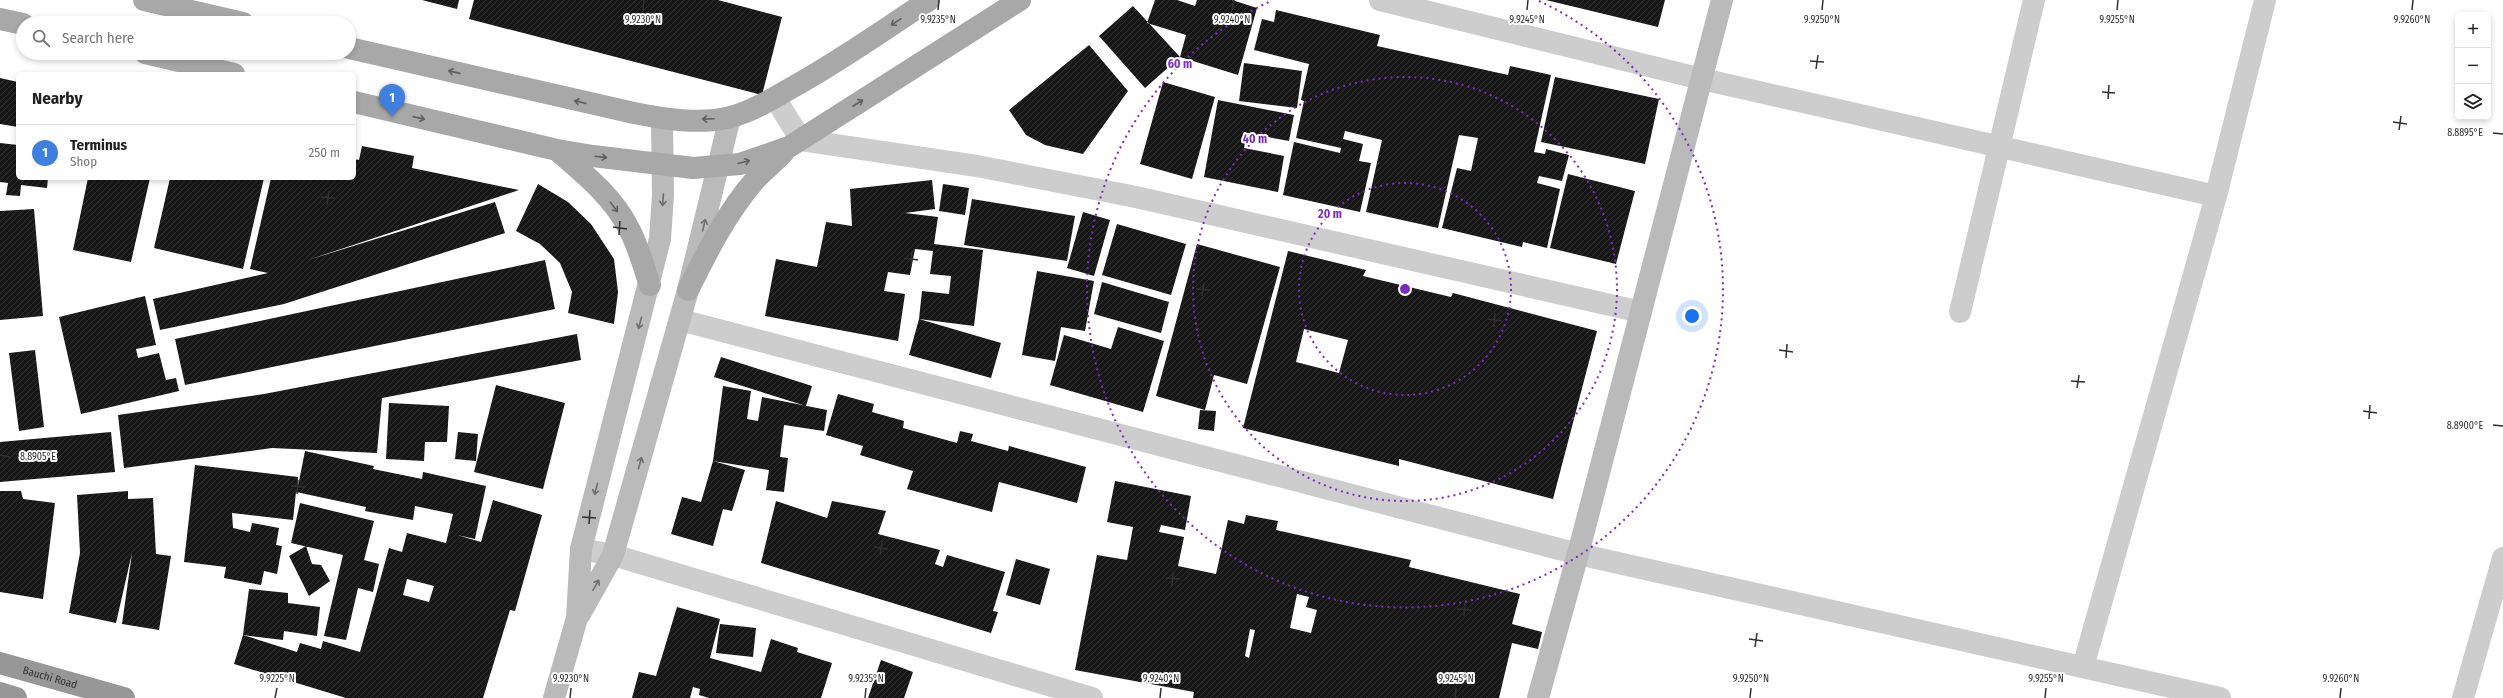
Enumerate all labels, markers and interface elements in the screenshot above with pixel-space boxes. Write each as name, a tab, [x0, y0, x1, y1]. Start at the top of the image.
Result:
map controls	[2455, 12, 2491, 120]
button: +	[2455, 12, 2491, 48]
text: 9.9230°N	[625, 14, 661, 26]
text: 9.9235°N	[920, 14, 956, 26]
text: 9.9240°N	[1214, 14, 1250, 26]
text: 9.9245°N	[1509, 14, 1545, 26]
text: 9.9250°N	[1804, 14, 1840, 26]
text: 9.9255°N	[2099, 14, 2135, 26]
text: 9.9260°N	[2394, 14, 2430, 26]
search box	[16, 16, 356, 60]
one-way arrow	[890, 18, 902, 26]
icon: search	[30, 27, 52, 49]
text: Search here	[62, 29, 134, 47]
button: −	[2455, 48, 2491, 84]
text: 60 m	[1168, 57, 1192, 71]
one-way arrow	[447, 68, 460, 76]
pin: 1	[379, 84, 405, 117]
button: layers	[2455, 84, 2491, 120]
text: Nearby	[32, 88, 83, 109]
one-way arrow	[574, 97, 587, 105]
one-way arrow	[853, 99, 864, 107]
one-way arrow	[412, 114, 425, 122]
one-way arrow	[702, 116, 715, 123]
text: 8.8895°E	[2447, 127, 2483, 139]
text: 40 m	[1243, 132, 1267, 146]
text: Terminus	[70, 136, 127, 154]
text: 1	[42, 145, 48, 160]
text: 250 m	[308, 145, 340, 160]
text: Shop	[70, 154, 97, 169]
one-way arrow	[594, 154, 607, 161]
one-way arrow	[737, 158, 750, 166]
one-way arrow	[659, 193, 666, 206]
one-way arrow	[610, 202, 618, 213]
text: 20 m	[1317, 207, 1342, 221]
one-way arrow	[701, 219, 709, 232]
centre of rings	[1398, 282, 1412, 296]
your location	[1682, 306, 1702, 326]
one-way arrow	[636, 316, 643, 329]
text: 8.8900°E	[2447, 420, 2484, 432]
text: 8.8905°E	[20, 451, 56, 463]
one-way arrow	[637, 457, 644, 470]
one-way arrow	[592, 483, 599, 496]
one-way arrow	[593, 579, 601, 591]
street label: Bauchi Road	[21, 663, 79, 691]
text: 9.9225°N	[259, 673, 295, 685]
text: 9.9230°N	[553, 673, 589, 685]
text: 9.9235°N	[848, 673, 884, 685]
text: 9.9240°N	[1143, 673, 1179, 685]
text: 9.9245°N	[1438, 673, 1474, 685]
text: 9.9250°N	[1733, 673, 1769, 685]
text: 9.9255°N	[2028, 673, 2064, 685]
text: 9.9260°N	[2323, 673, 2359, 685]

